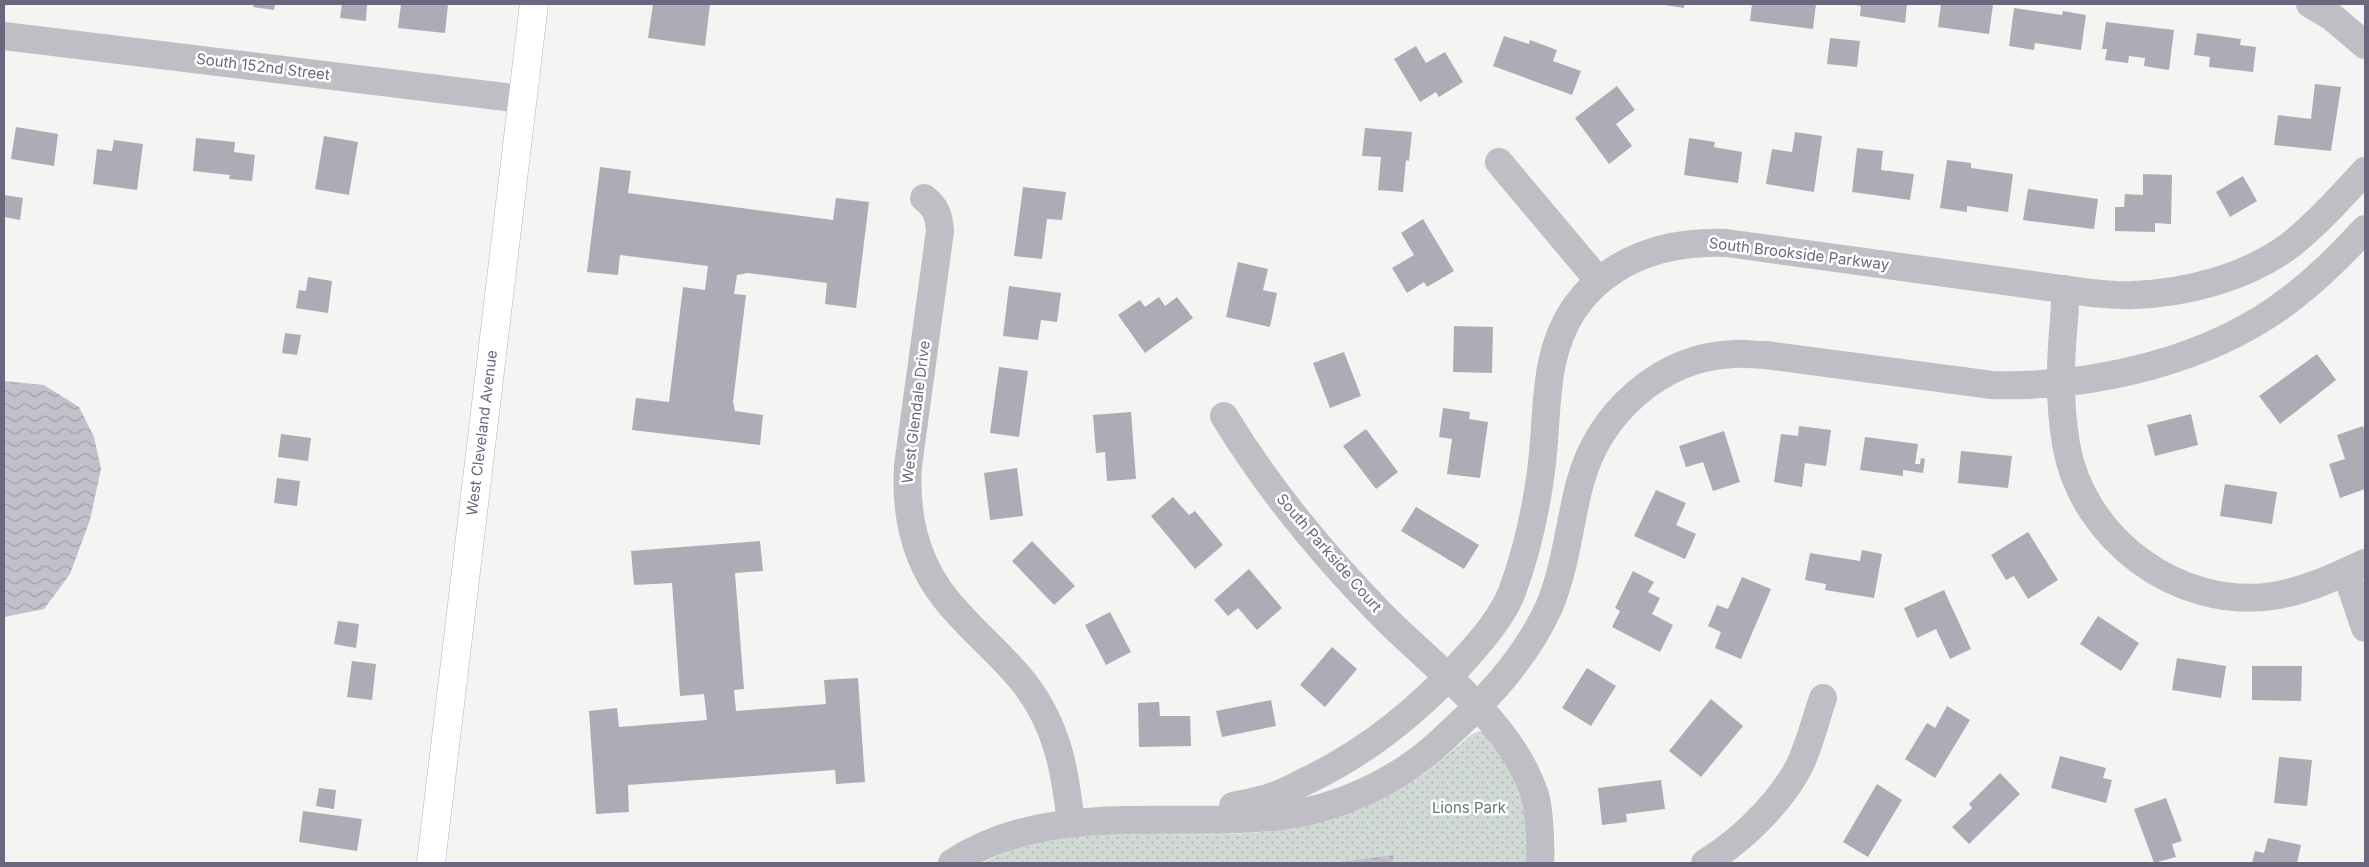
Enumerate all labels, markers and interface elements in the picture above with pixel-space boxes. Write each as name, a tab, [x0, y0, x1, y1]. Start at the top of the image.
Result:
street label: South 152nd Street	[195, 49, 331, 84]
street label: South Brookside Parkway	[1708, 233, 1891, 274]
street label: West Glendale Drive	[897, 339, 934, 484]
street label: West Cleveland Avenue	[462, 349, 501, 517]
street label: South Parkside Court	[1273, 489, 1386, 616]
park label: Lions Park	[1432, 798, 1507, 817]

